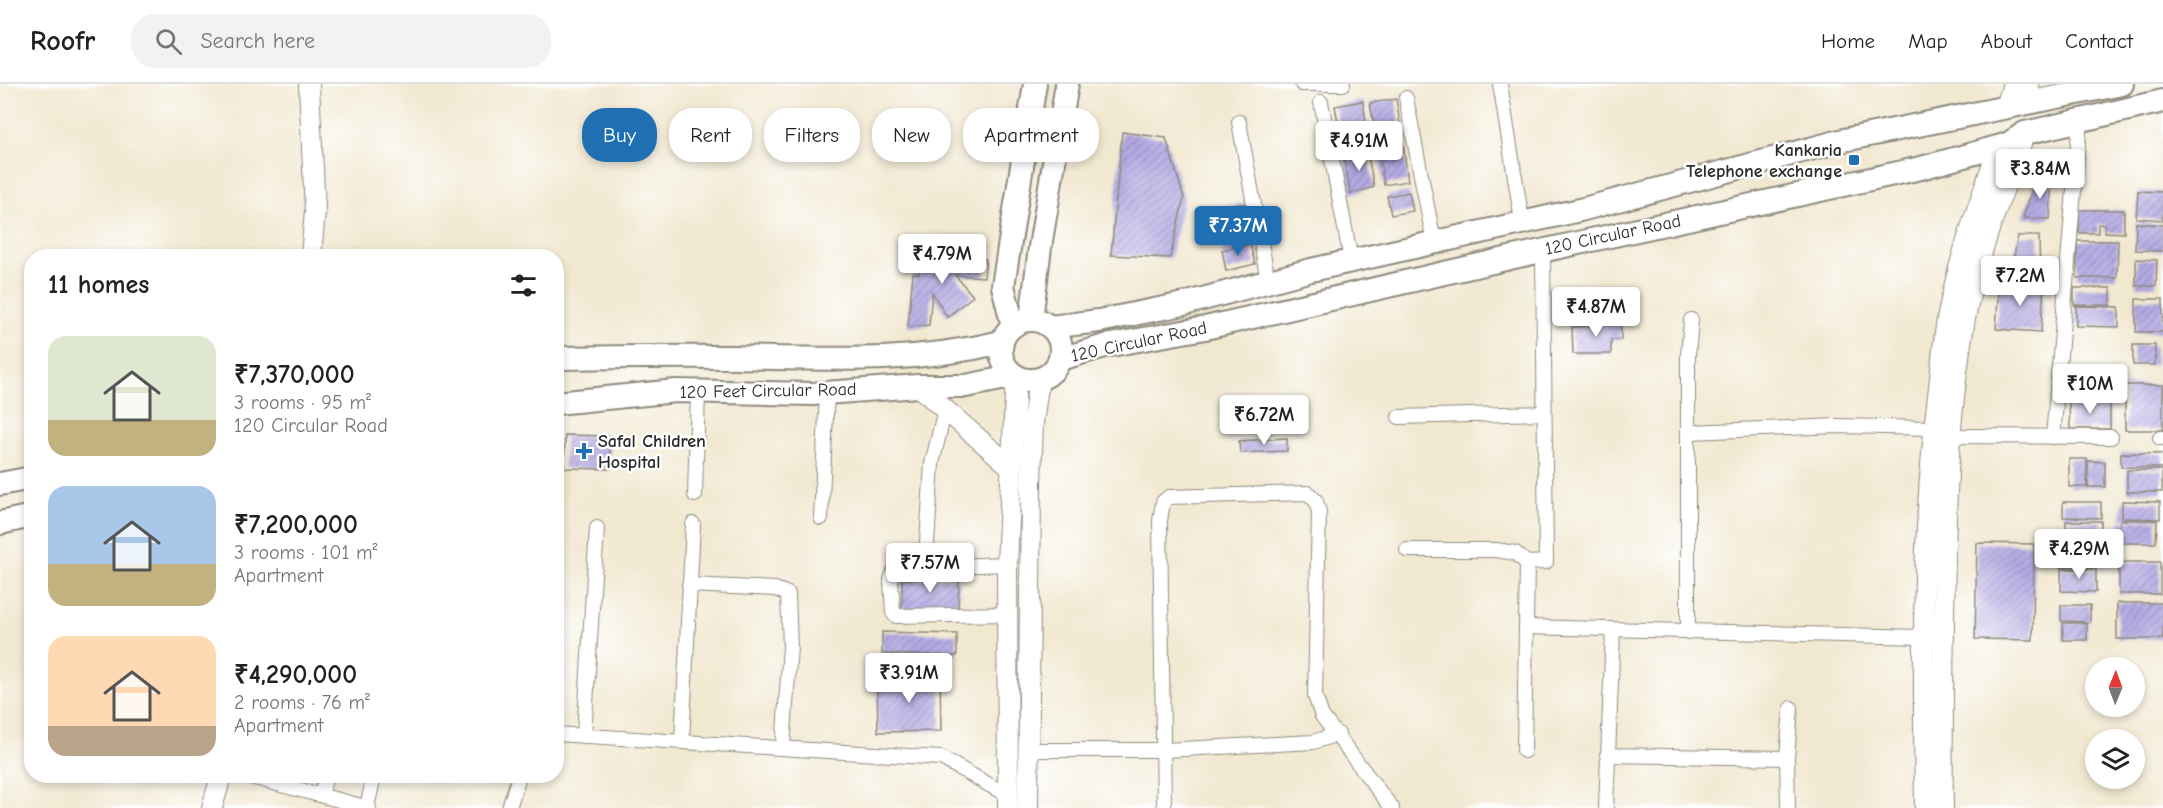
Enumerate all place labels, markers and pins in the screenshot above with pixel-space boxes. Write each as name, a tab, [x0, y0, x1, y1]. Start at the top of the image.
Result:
pin: ₹4.91M	[1310, 121, 1408, 172]
place label: Kankaria Telephone exchange	[1686, 140, 1842, 182]
pin: ₹3.84M	[1991, 149, 2089, 200]
marker: Kankaria Telephone exchange	[1847, 153, 1861, 167]
pin: ₹7.37M	[1189, 206, 1287, 257]
pin: ₹4.79M	[893, 234, 991, 285]
pin: ₹7.2M	[1978, 256, 2062, 307]
pin: ₹4.87M	[1547, 287, 1645, 338]
pin: ₹10M	[2054, 364, 2126, 415]
pin: ₹6.72M	[1215, 395, 1313, 446]
place label: Safal Children Hospital	[598, 431, 706, 473]
marker: Safal Children Hospital	[575, 442, 593, 460]
pin: ₹4.29M	[2030, 529, 2128, 580]
pin: ₹7.57M	[881, 543, 979, 594]
pin: ₹3.91M	[860, 653, 958, 704]

